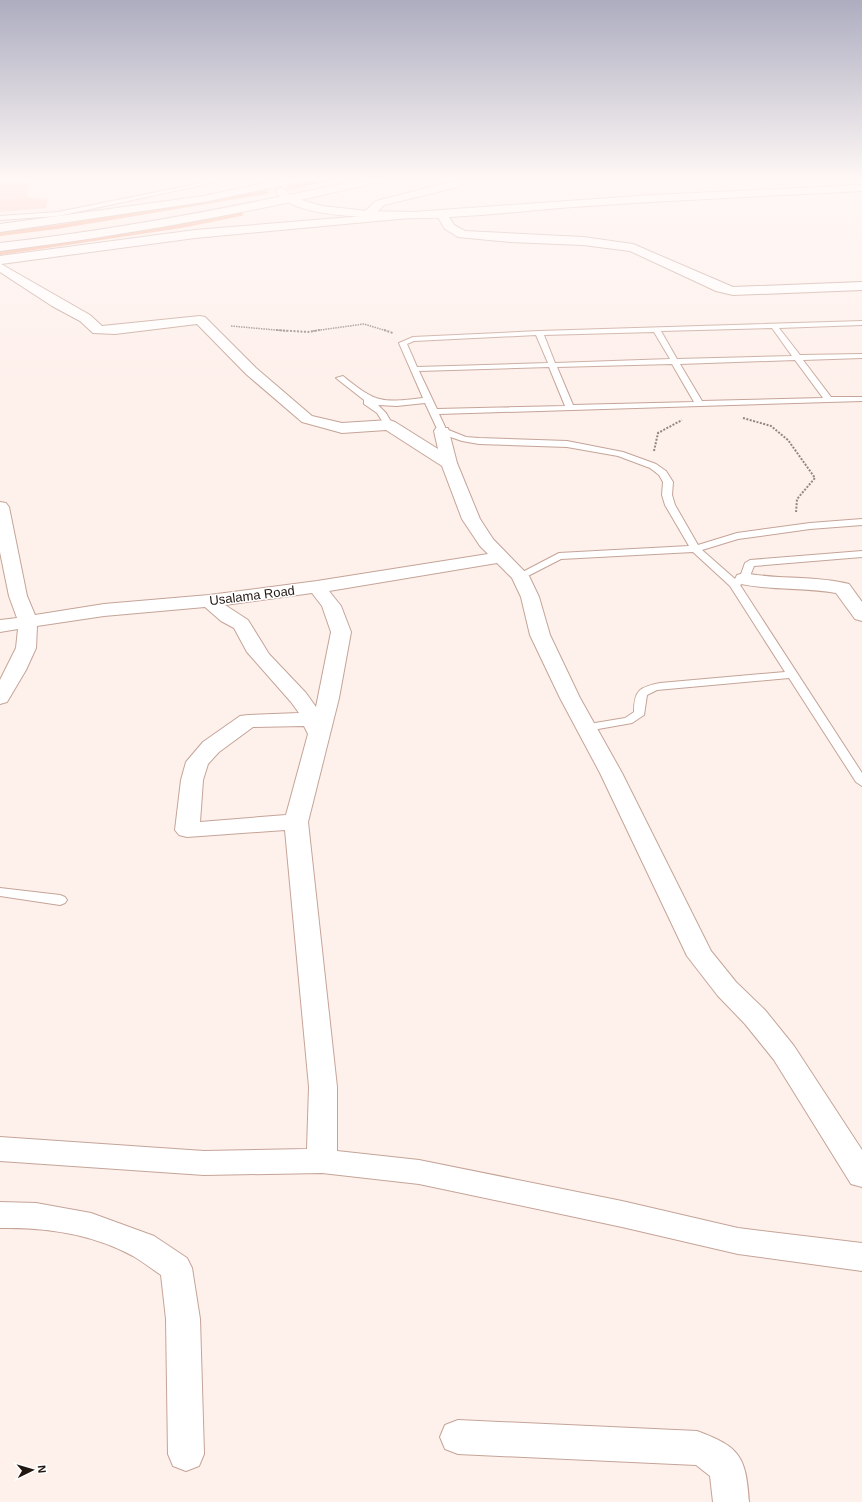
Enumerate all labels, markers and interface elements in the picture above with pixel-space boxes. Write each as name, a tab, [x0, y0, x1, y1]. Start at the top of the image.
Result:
street label: Usalama Road	[208, 583, 296, 608]
north arrow	[12, 1450, 52, 1490]
text: N	[36, 1465, 48, 1474]

